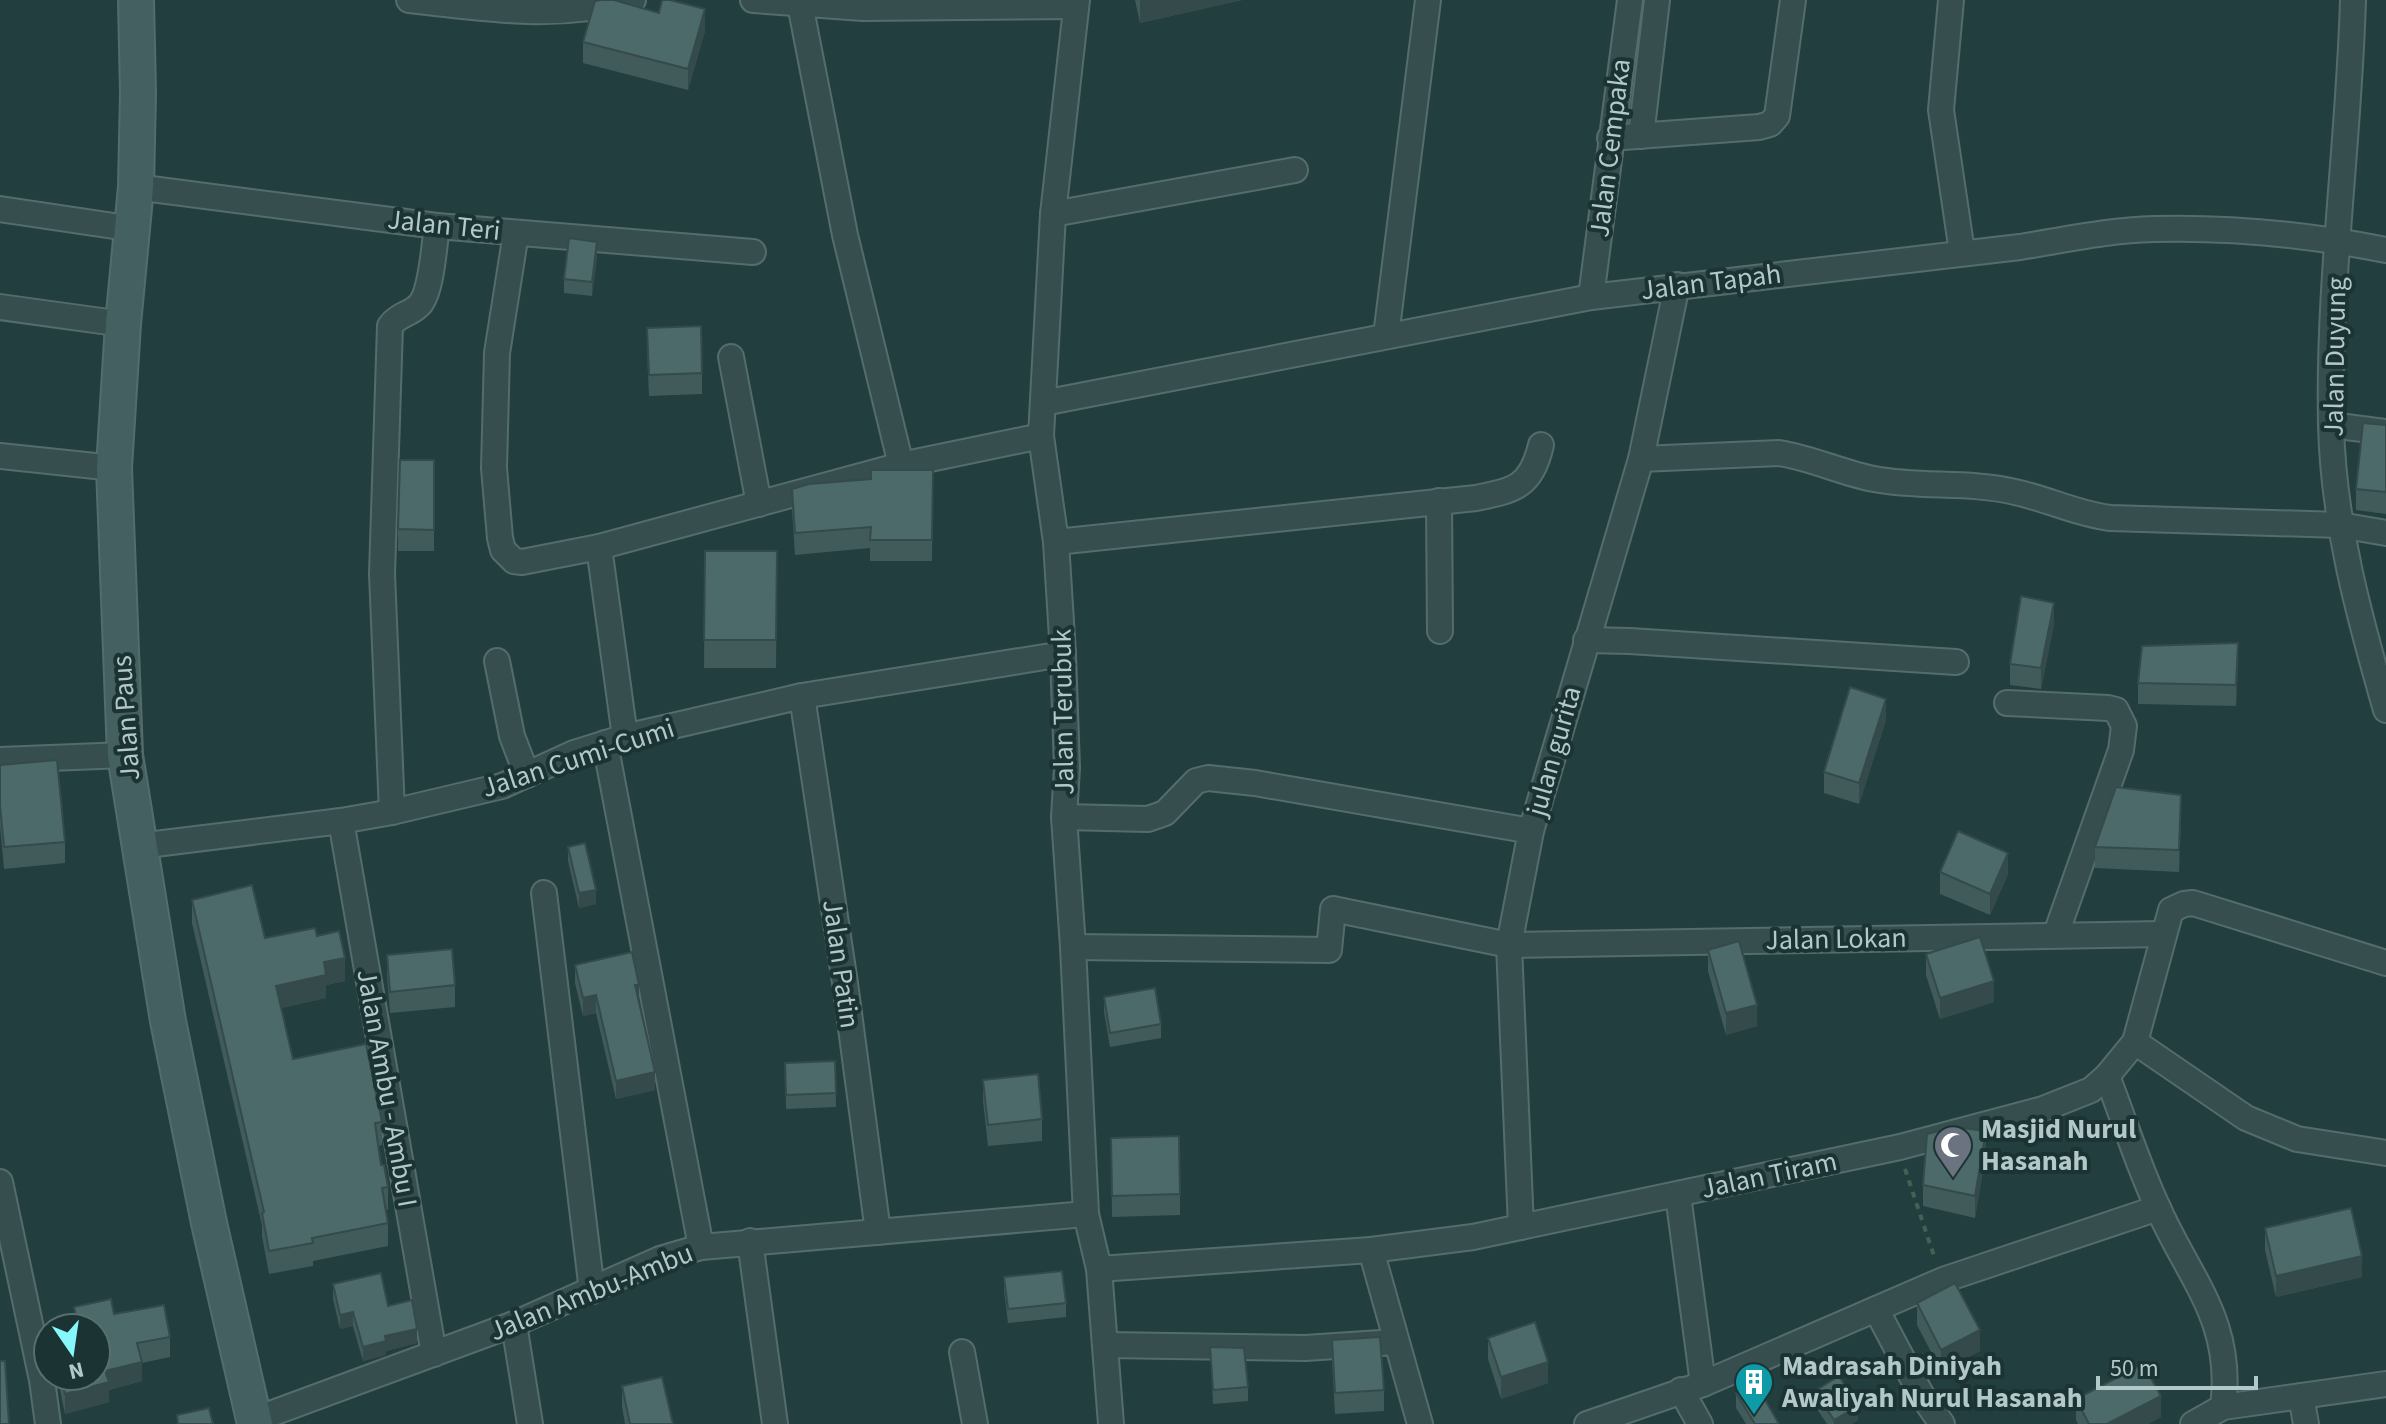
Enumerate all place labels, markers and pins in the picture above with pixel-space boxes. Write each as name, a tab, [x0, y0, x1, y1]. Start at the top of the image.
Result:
place label: Masjid Nurul Hasanah	[1981, 1109, 2136, 1181]
mosque icon: Masjid Nurul Hasanah	[1932, 1124, 1974, 1179]
place label: Madrasah Diniyah Awaliyah Nurul Hasanah	[1781, 1346, 2083, 1418]
building icon: Madrasah Diniyah Awaliyah Nurul Hasanah	[1733, 1361, 1775, 1416]

